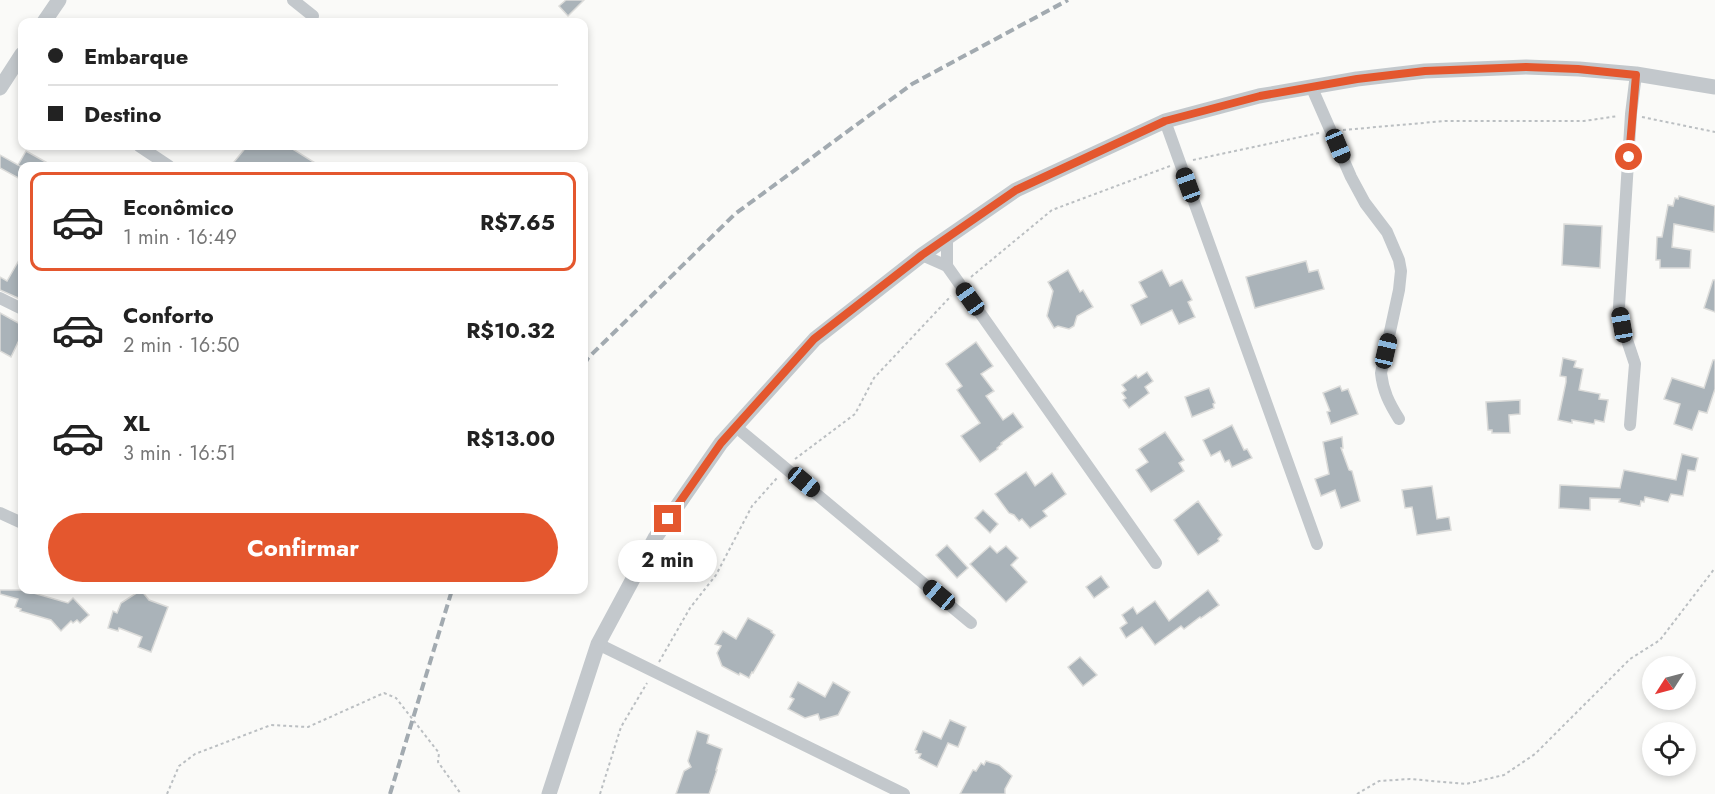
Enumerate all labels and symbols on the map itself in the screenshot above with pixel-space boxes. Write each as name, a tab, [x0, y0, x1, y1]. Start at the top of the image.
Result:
car	[1323, 126, 1353, 166]
route start	[1615, 143, 1642, 170]
car	[1173, 165, 1203, 205]
car	[952, 279, 988, 319]
car	[1610, 306, 1634, 344]
car	[1373, 331, 1399, 371]
car	[784, 464, 824, 500]
route end	[654, 505, 681, 532]
callout: 2 min	[618, 540, 718, 582]
car	[919, 577, 959, 613]
north arrow	[1642, 656, 1696, 710]

